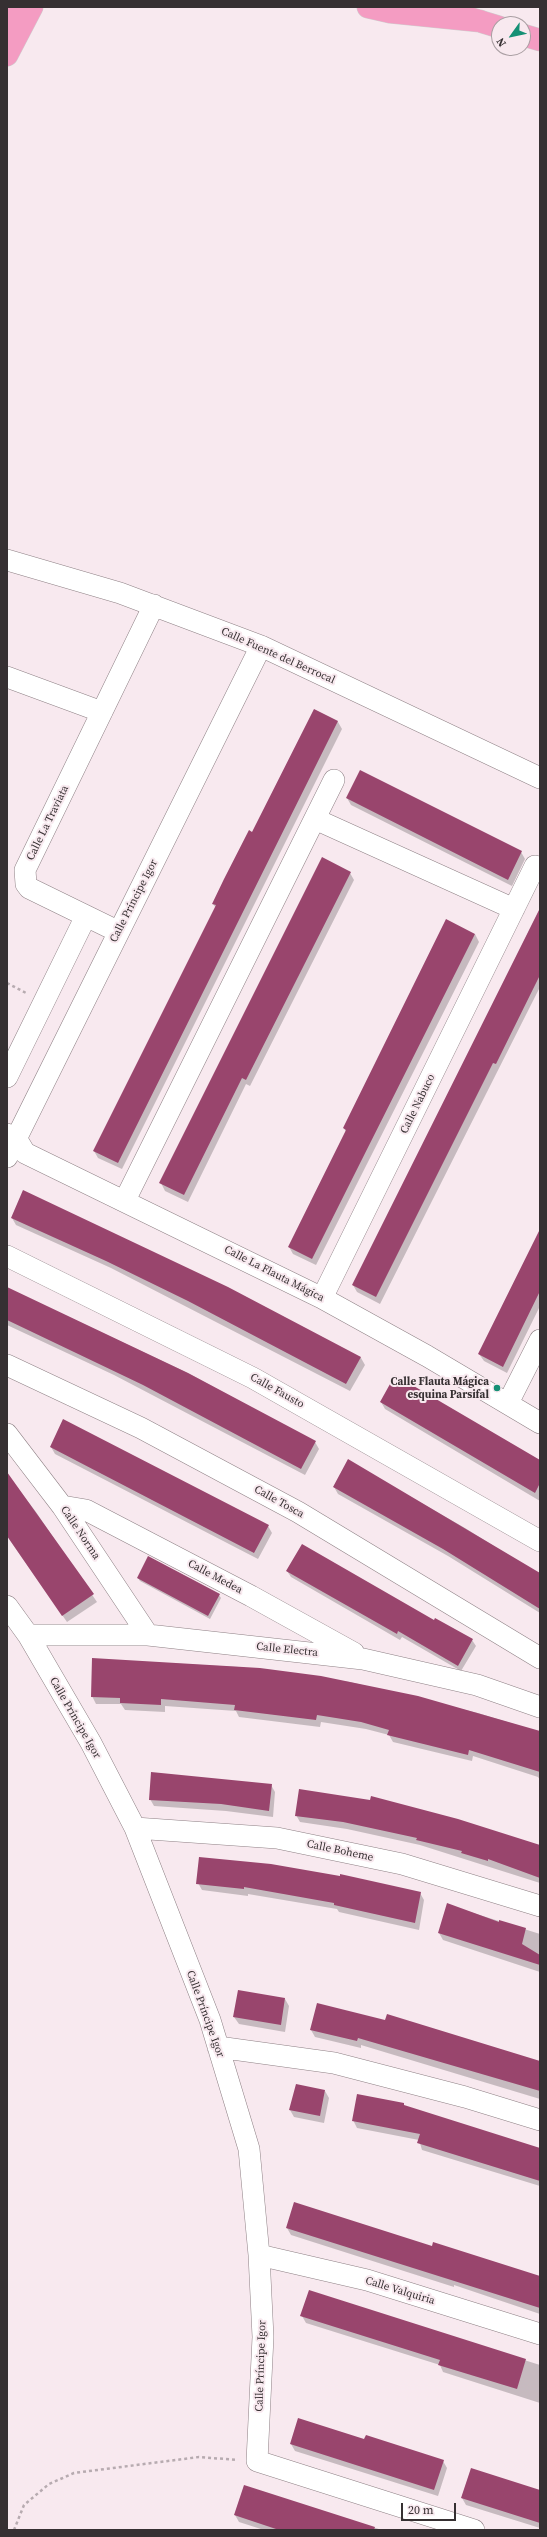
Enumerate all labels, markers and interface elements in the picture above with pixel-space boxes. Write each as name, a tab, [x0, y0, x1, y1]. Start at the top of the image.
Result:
north arrow	[491, 16, 531, 56]
text: N	[493, 35, 510, 50]
street label: Calle Fuente del Berrocal	[219, 625, 337, 687]
street label: Calle La Traviata	[24, 783, 72, 863]
street label: Calle Príncipe Igor	[107, 857, 161, 945]
street label: Calle Nabuco	[398, 1072, 438, 1136]
street label: Calle La Flauta Mágica	[222, 1243, 326, 1305]
street label: Calle Fausto	[248, 1371, 306, 1411]
place label: Calle Flauta Mágica esquina Parsifal	[391, 1375, 489, 1401]
marker: Calle Flauta Mágica esquina Parsifal	[492, 1383, 502, 1393]
street label: Calle Tosca	[252, 1483, 306, 1521]
street label: Calle Norma	[57, 1504, 103, 1562]
street label: Calle Medea	[185, 1557, 245, 1597]
street label: Calle Electra	[256, 1640, 318, 1660]
street label: Calle Príncipe Igor	[46, 1675, 104, 1761]
street label: Calle Boheme	[305, 1837, 375, 1865]
street label: Calle Príncipe Igor	[183, 1969, 227, 2059]
street label: Calle Valquiria	[364, 2274, 436, 2308]
street label: Calle Príncipe Igor	[253, 2320, 269, 2412]
scale bar	[403, 2495, 458, 2521]
text: 20 m	[408, 2502, 434, 2518]

